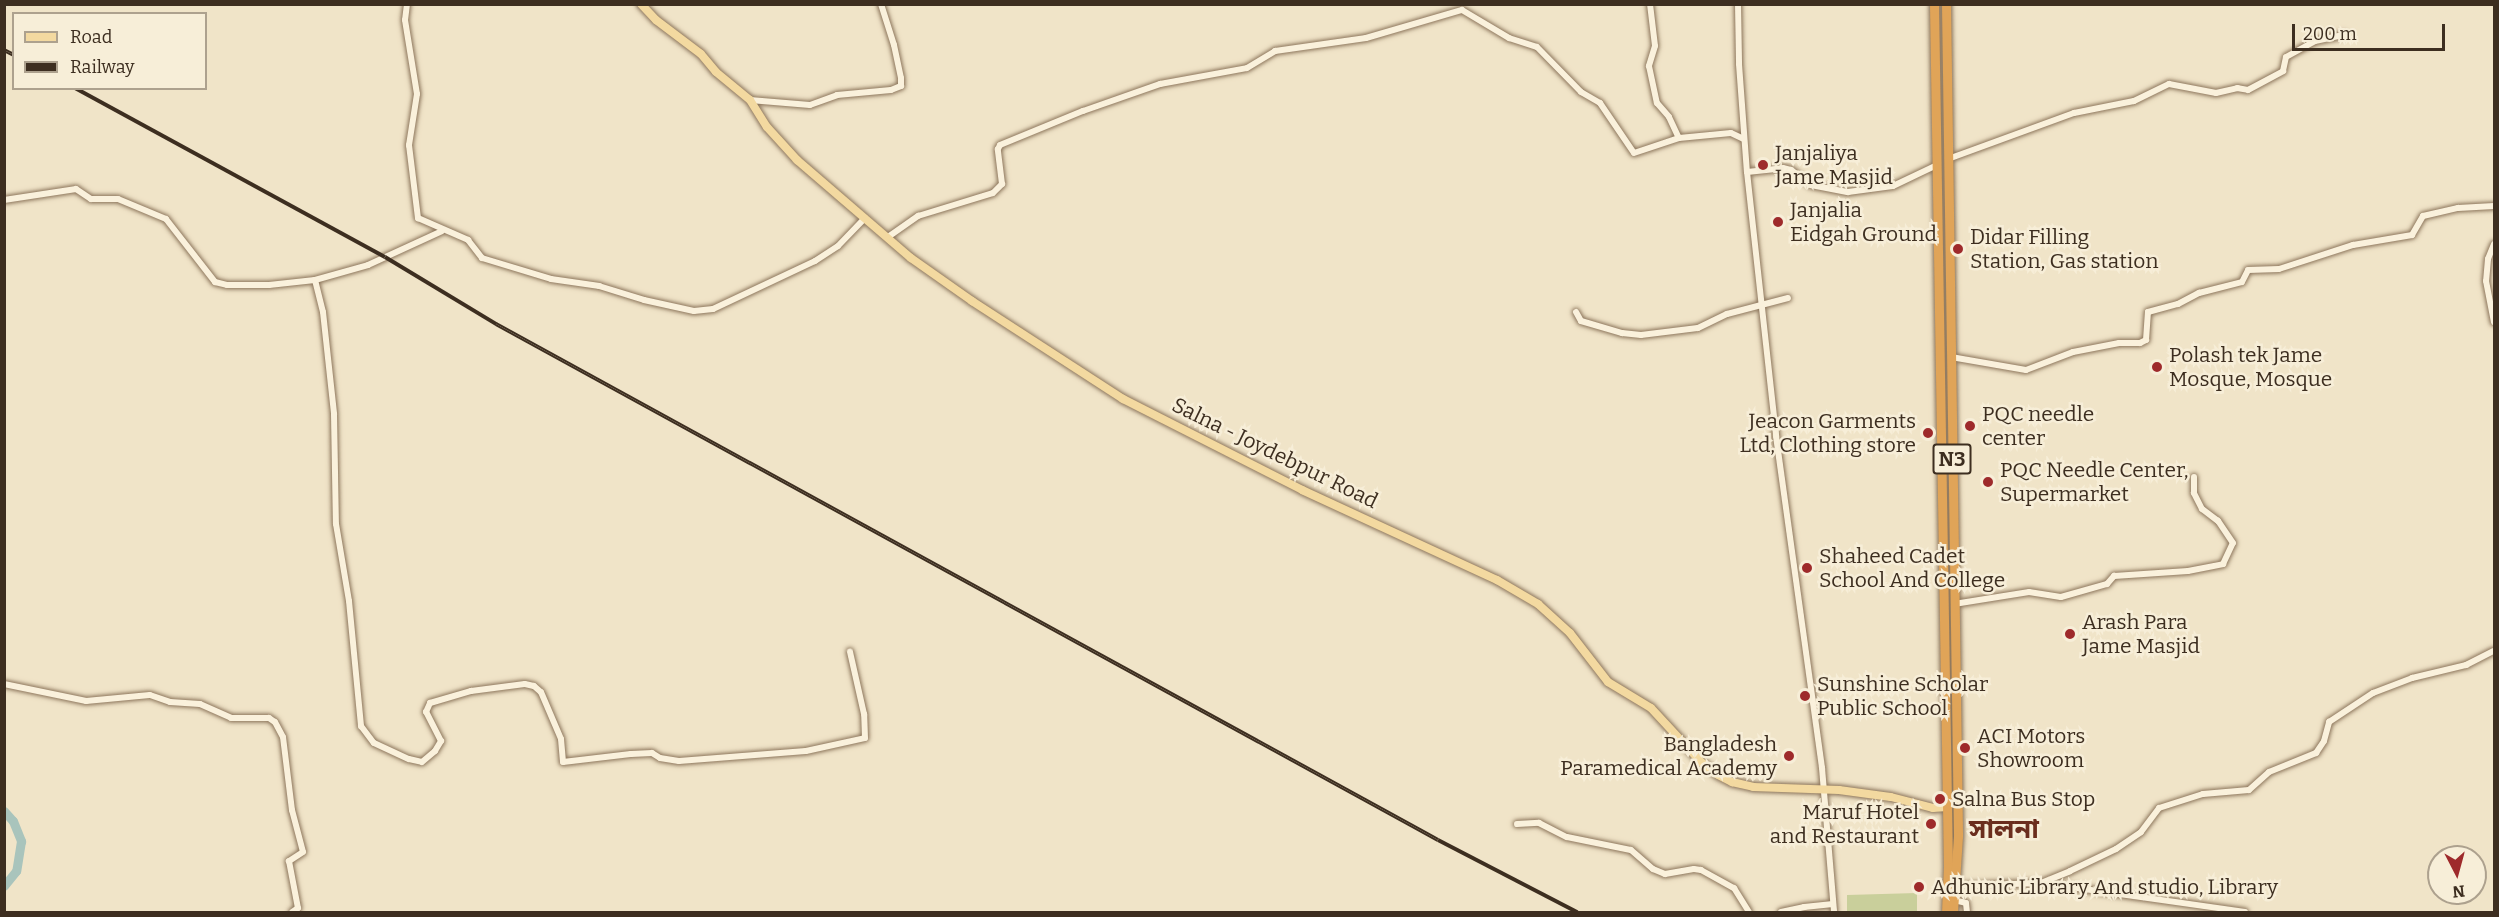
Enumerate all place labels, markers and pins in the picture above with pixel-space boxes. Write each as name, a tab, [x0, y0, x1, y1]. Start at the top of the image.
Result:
place label: Janjaliya Jame Masjid	[1775, 140, 1893, 190]
marker: Janjaliya Jame Masjid	[1756, 158, 1770, 172]
place label: Janjalia Eidgah Ground	[1790, 197, 1937, 247]
marker: Janjalia Eidgah Ground	[1771, 215, 1785, 229]
place label: Didar Filling Station, Gas station	[1970, 224, 2159, 274]
marker: Didar Filling Station, Gas station	[1951, 242, 1965, 256]
place label: Polash tek Jame Mosque, Mosque	[2169, 342, 2332, 392]
marker: Polash tek Jame Mosque, Mosque	[2150, 360, 2164, 374]
place label: PQC needle center	[1982, 401, 2094, 451]
place label: Jeacon Garments Ltd, Clothing store	[1740, 408, 1916, 458]
marker: PQC needle center	[1963, 419, 1977, 433]
marker: Jeacon Garments Ltd, Clothing store	[1921, 426, 1935, 440]
place label: PQC Needle Center, Supermarket	[2000, 457, 2189, 507]
marker: PQC Needle Center, Supermarket	[1981, 475, 1995, 489]
place label: Shaheed Cadet School And College	[1819, 543, 2005, 593]
marker: Shaheed Cadet School And College	[1800, 561, 1814, 575]
place label: Arash Para Jame Masjid	[2082, 609, 2200, 659]
marker: Arash Para Jame Masjid	[2063, 627, 2077, 641]
place label: Sunshine Scholar Public School	[1817, 671, 1988, 721]
marker: Sunshine Scholar Public School	[1798, 689, 1812, 703]
place label: ACI Motors Showroom	[1977, 723, 2085, 773]
place label: Bangladesh Paramedical Academy	[1560, 731, 1777, 781]
marker: ACI Motors Showroom	[1958, 741, 1972, 755]
marker: Bangladesh Paramedical Academy	[1782, 749, 1796, 763]
place label: Salna Bus Stop	[1952, 786, 2095, 812]
marker: Salna Bus Stop	[1933, 792, 1947, 806]
place label: Maruf Hotel and Restaurant	[1770, 799, 1919, 849]
marker: Maruf Hotel and Restaurant	[1924, 817, 1938, 831]
place label: Adhunic Library And studio, Library	[1931, 874, 2278, 900]
marker: Adhunic Library And studio, Library	[1912, 880, 1926, 894]

